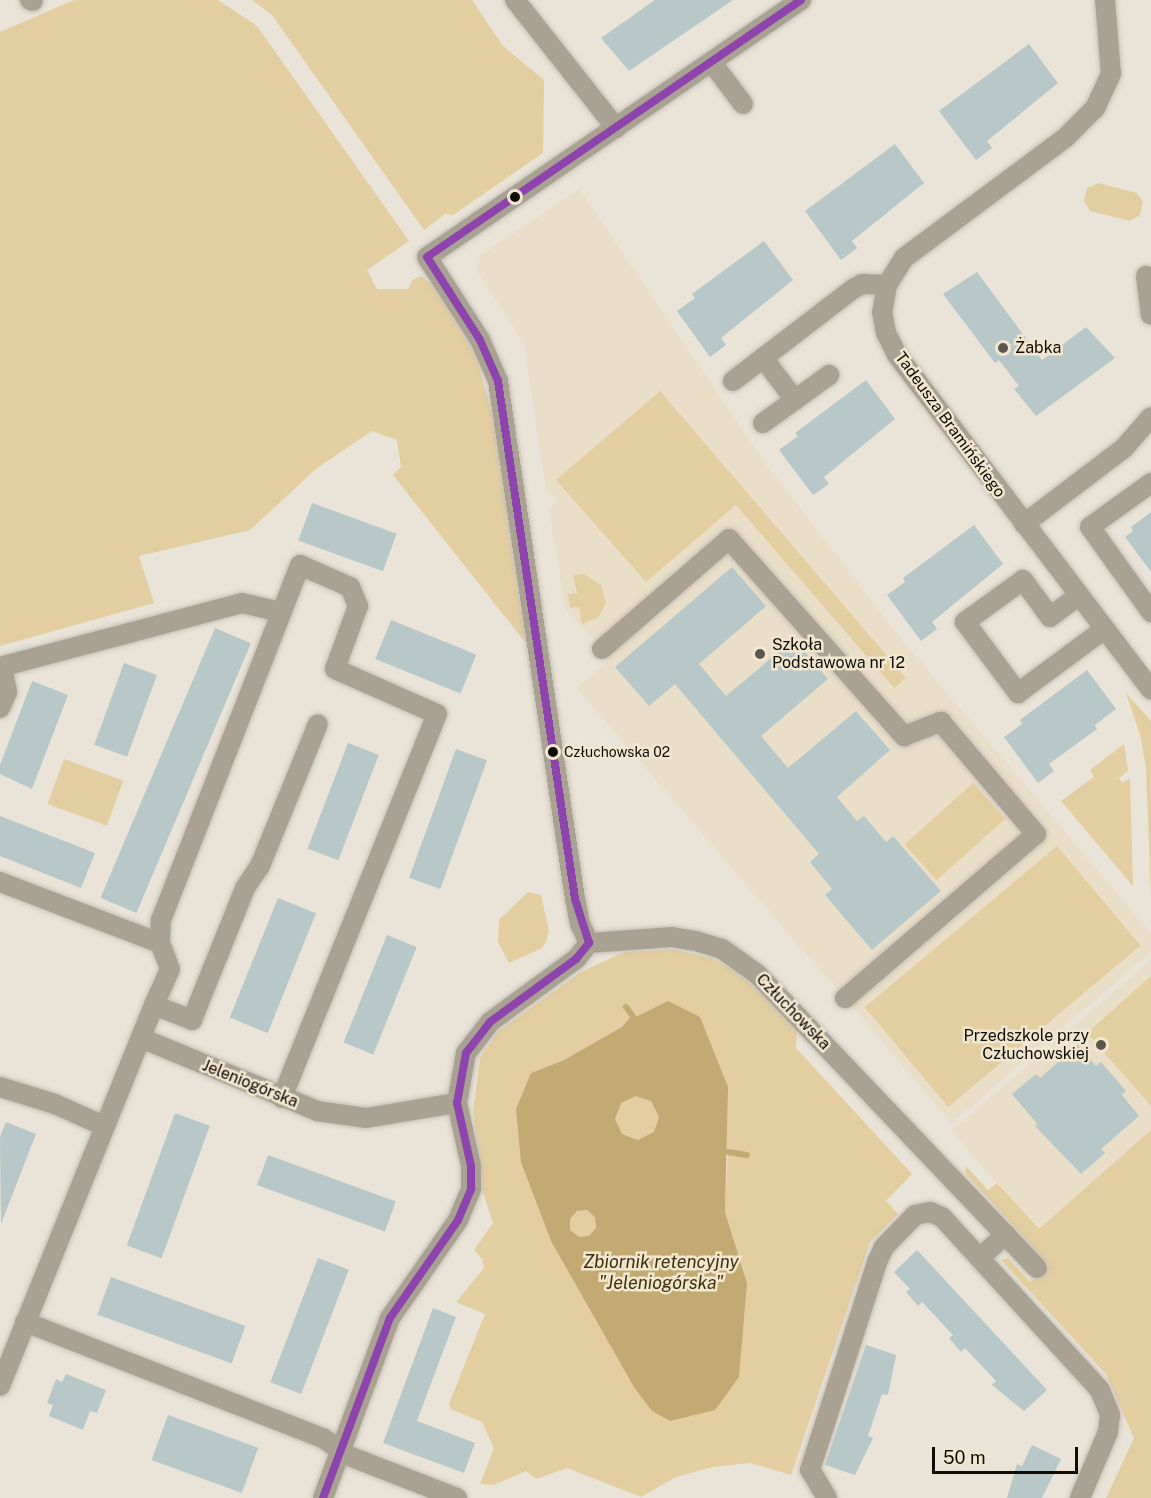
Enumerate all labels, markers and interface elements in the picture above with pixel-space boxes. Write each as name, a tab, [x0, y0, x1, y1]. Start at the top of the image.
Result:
unlabelled marker	[509, 191, 521, 203]
place label: Żabka	[1015, 338, 1061, 358]
marker: Żabka	[996, 341, 1010, 355]
street label: Tadeusza Bramińskiego	[891, 348, 1009, 502]
place label: Szkoła Podstawowa nr 12	[772, 635, 905, 673]
marker: Szkoła Podstawowa nr 12	[753, 647, 767, 661]
place label: Człuchowska 02	[564, 744, 670, 760]
marker: Człuchowska 02	[547, 746, 559, 758]
street label: Człuchowska	[752, 970, 834, 1054]
place label: Przedszkole przy Człuchowskiej	[963, 1026, 1089, 1064]
marker: Przedszkole przy Człuchowskiej	[1094, 1038, 1108, 1052]
street label: Jeleniogórska	[199, 1056, 301, 1112]
water label: Zbiornik retencyjny "Jeleniogórska"	[583, 1252, 739, 1294]
scale bar	[935, 1435, 1080, 1473]
text: 50 m	[943, 1447, 986, 1468]

